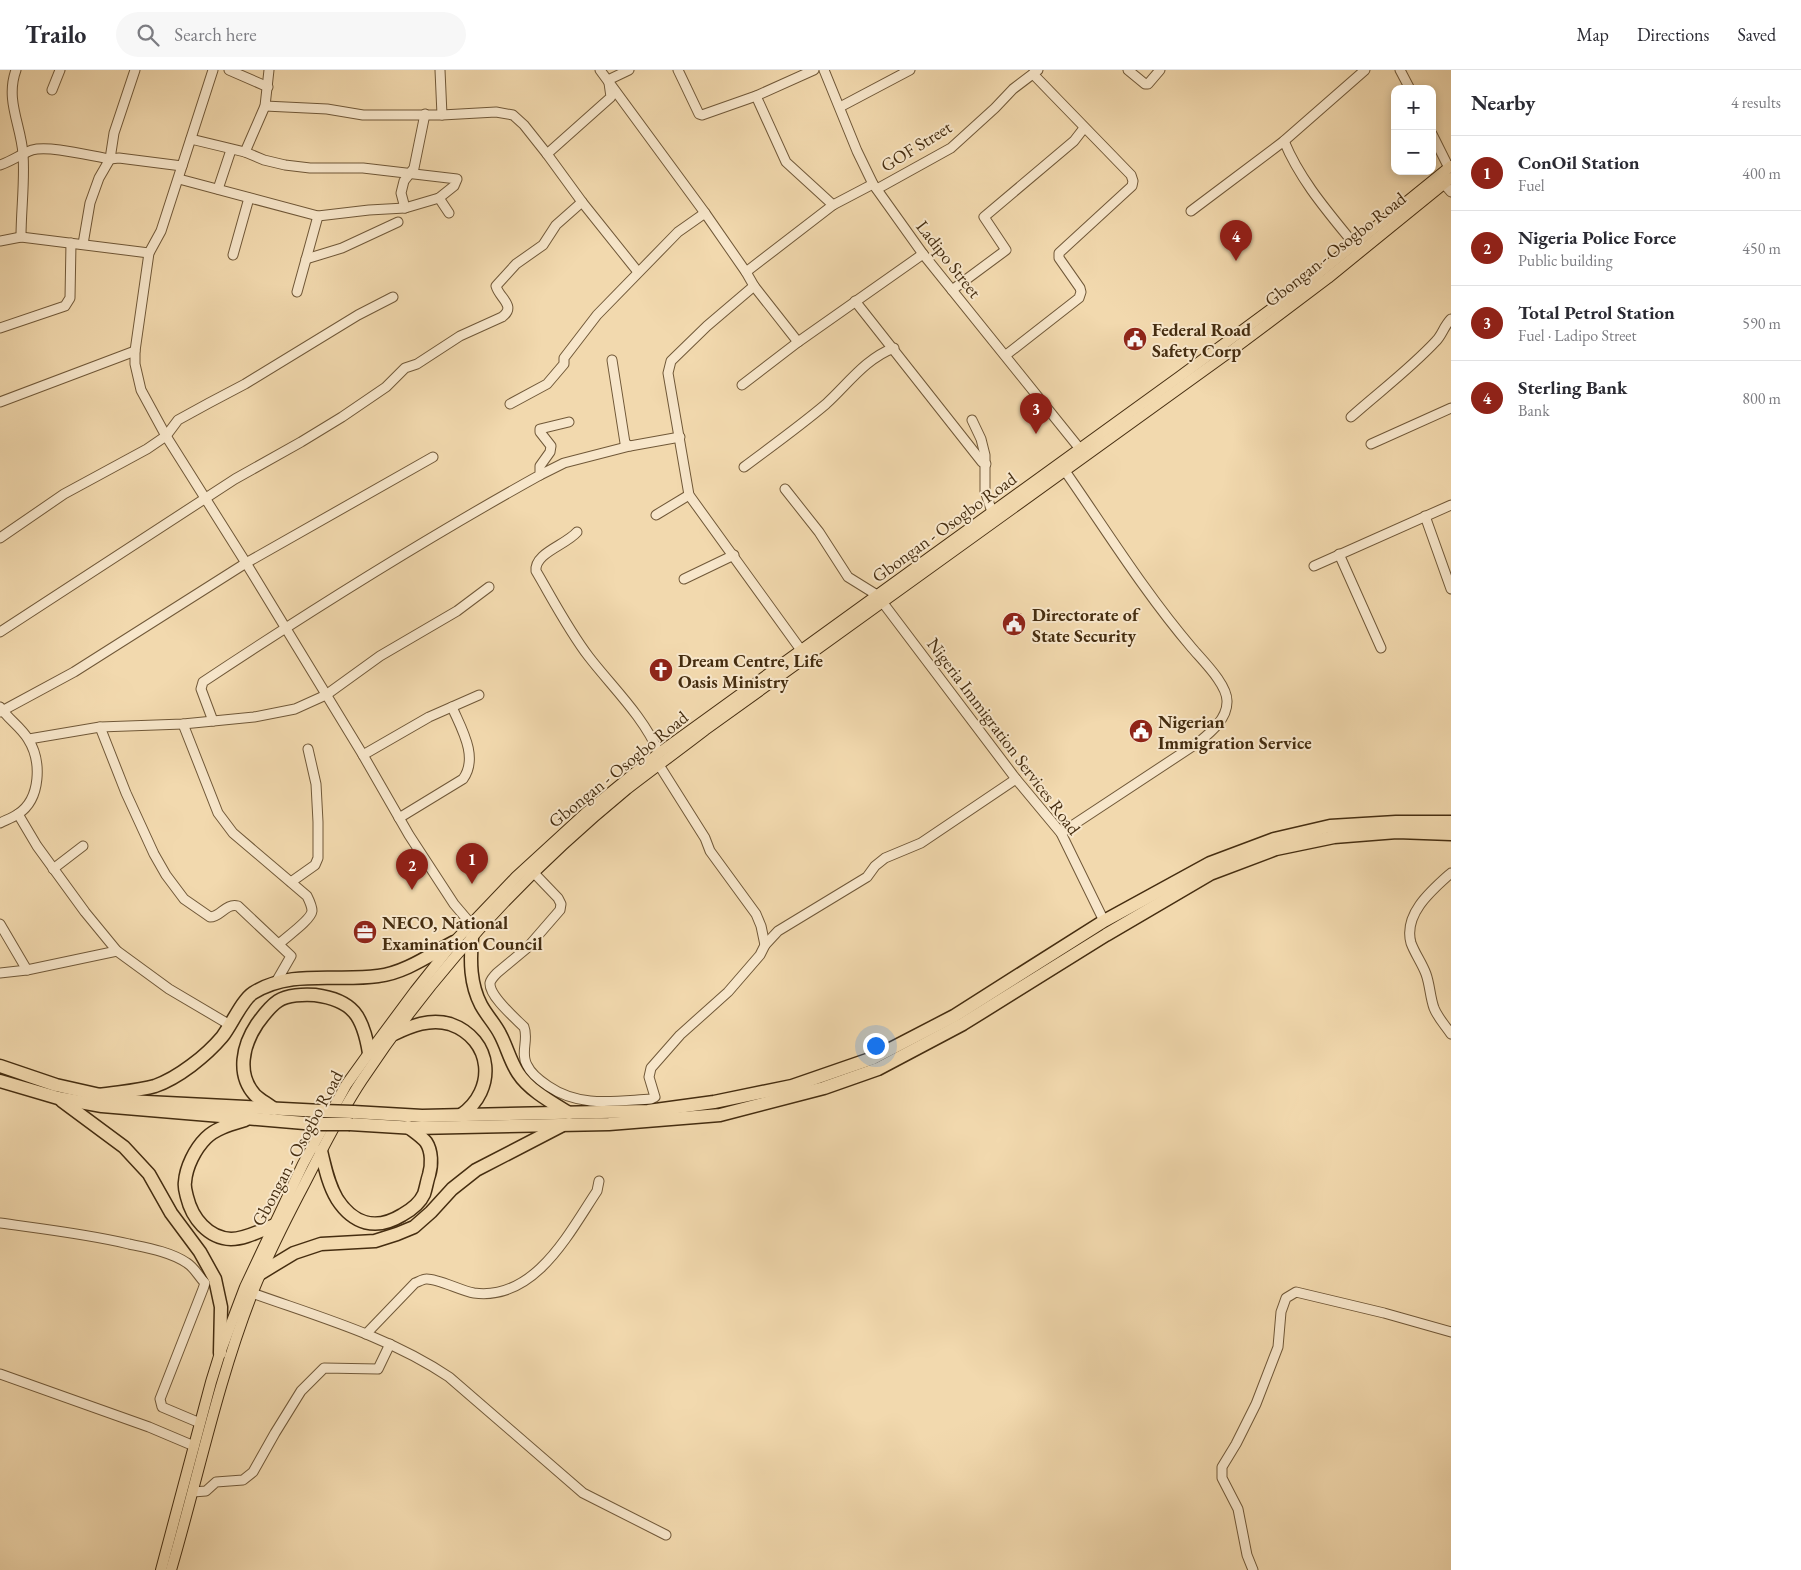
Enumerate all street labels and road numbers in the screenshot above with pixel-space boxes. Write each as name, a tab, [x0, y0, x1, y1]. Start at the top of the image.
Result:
street label: GOF Street	[876, 115, 956, 177]
street label: Gbongan - Osogbo Road	[1260, 186, 1411, 311]
street label: Ladipo Street	[911, 215, 987, 303]
street label: Gbongan - Osogbo Road	[867, 466, 1022, 587]
street label: Nigeria Immigration Services Road	[922, 633, 1086, 840]
street label: Gbongan - Osogbo Road	[543, 705, 693, 832]
street label: Gbongan - Osogbo Road	[246, 1065, 348, 1230]

